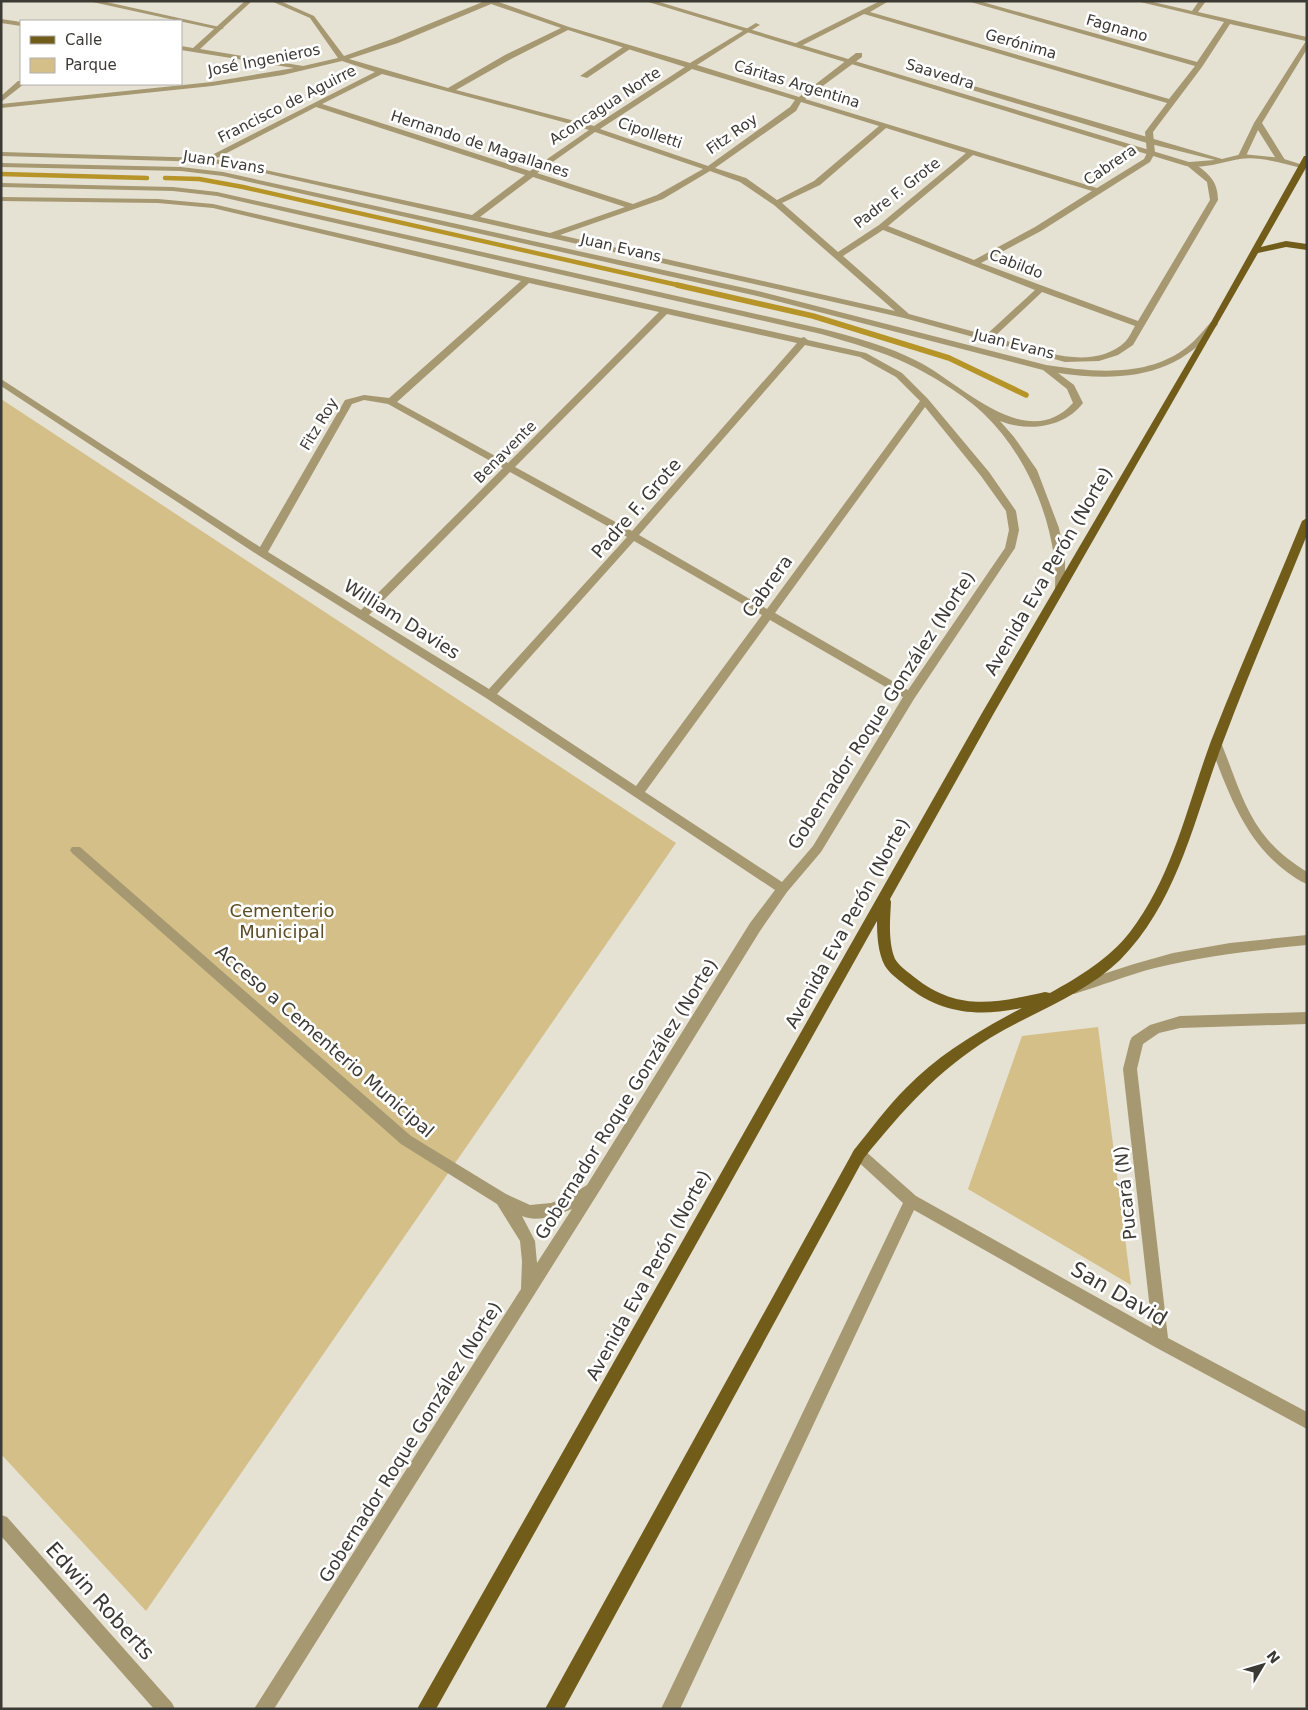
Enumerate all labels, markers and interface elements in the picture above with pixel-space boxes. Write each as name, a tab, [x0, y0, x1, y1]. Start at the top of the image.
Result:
street label: Fagnano	[1084, 11, 1150, 45]
legend	[20, 20, 182, 85]
street label: Gerónima	[983, 25, 1059, 63]
text: Calle	[65, 31, 102, 49]
street label: José Ingenieros	[205, 40, 322, 80]
street label: Saavedra	[903, 55, 977, 93]
text: Parque	[65, 56, 117, 74]
street label: Cáritas Argentina	[732, 56, 862, 112]
street label: Francisco de Aguirre	[215, 61, 359, 147]
street label: Aconcagua Norte	[546, 63, 664, 149]
street label: Hernando de Magallanes	[389, 107, 572, 181]
street label: Fitz Roy	[703, 110, 761, 158]
street label: Cipolletti	[615, 114, 685, 152]
street label: Cabrera	[1080, 141, 1140, 189]
street label: Juan Evans	[181, 147, 266, 177]
street label: Padre F. Grote	[850, 154, 944, 232]
street label: Juan Evans	[578, 230, 663, 266]
street label: Cabildo	[987, 246, 1045, 282]
street label: Juan Evans	[971, 325, 1056, 363]
street label: Fitz Roy	[296, 394, 342, 454]
street label: Benavente	[470, 417, 540, 487]
street label: Padre F. Grote	[587, 454, 685, 562]
street label: Avenida Eva Perón (Norte)	[980, 463, 1116, 679]
street label: Cabrera	[737, 551, 797, 621]
street label: Gobernador Roque González (Norte)	[783, 567, 979, 853]
street label: William Davies	[340, 575, 464, 663]
street label: Avenida Eva Perón (Norte)	[780, 814, 914, 1032]
park label: Cementerio Municipal	[229, 900, 335, 942]
street label: Acceso a Cementerio Municipal	[212, 940, 438, 1142]
street label: Gobernador Roque González (Norte)	[530, 955, 722, 1243]
street label: Pucará (N)	[1110, 1145, 1140, 1241]
street label: Avenida Eva Perón (Norte)	[581, 1166, 715, 1384]
street label: San David	[1067, 1257, 1171, 1331]
street label: Gobernador Roque González (Norte)	[314, 1298, 506, 1586]
street label: Edwin Roberts	[41, 1537, 159, 1665]
north arrow	[1238, 1640, 1288, 1690]
text: N	[1263, 1647, 1283, 1667]

